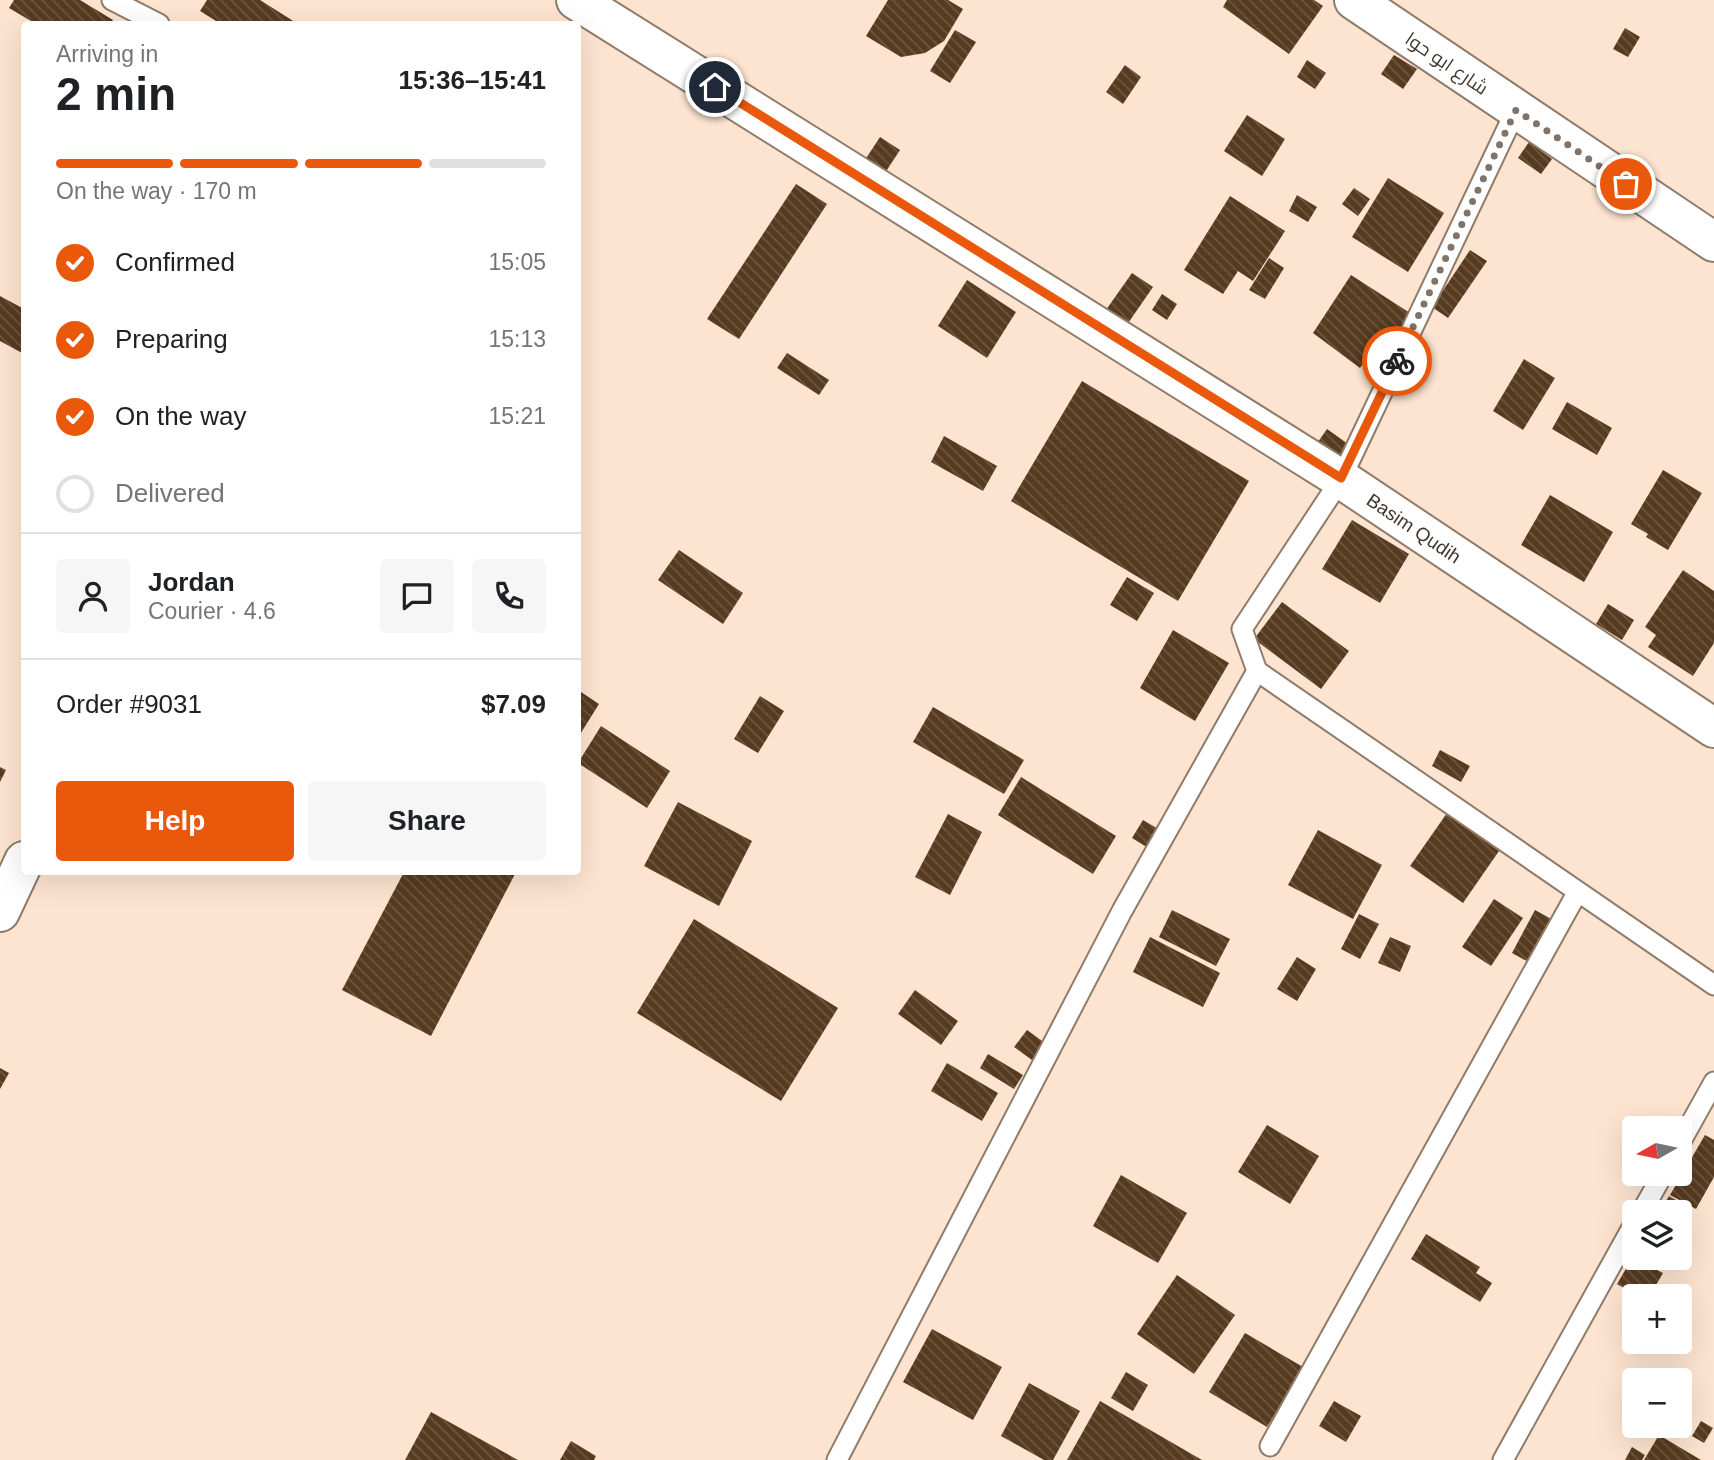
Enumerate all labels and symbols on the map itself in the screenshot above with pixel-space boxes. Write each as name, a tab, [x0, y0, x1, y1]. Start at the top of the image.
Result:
street label: شارع ابو حوا	[1400, 28, 1492, 101]
pin	[685, 57, 745, 117]
pin	[1596, 154, 1656, 214]
courier	[1362, 326, 1432, 396]
street label: Basim Qudih	[1363, 489, 1465, 568]
north arrow	[1622, 1116, 1692, 1186]

